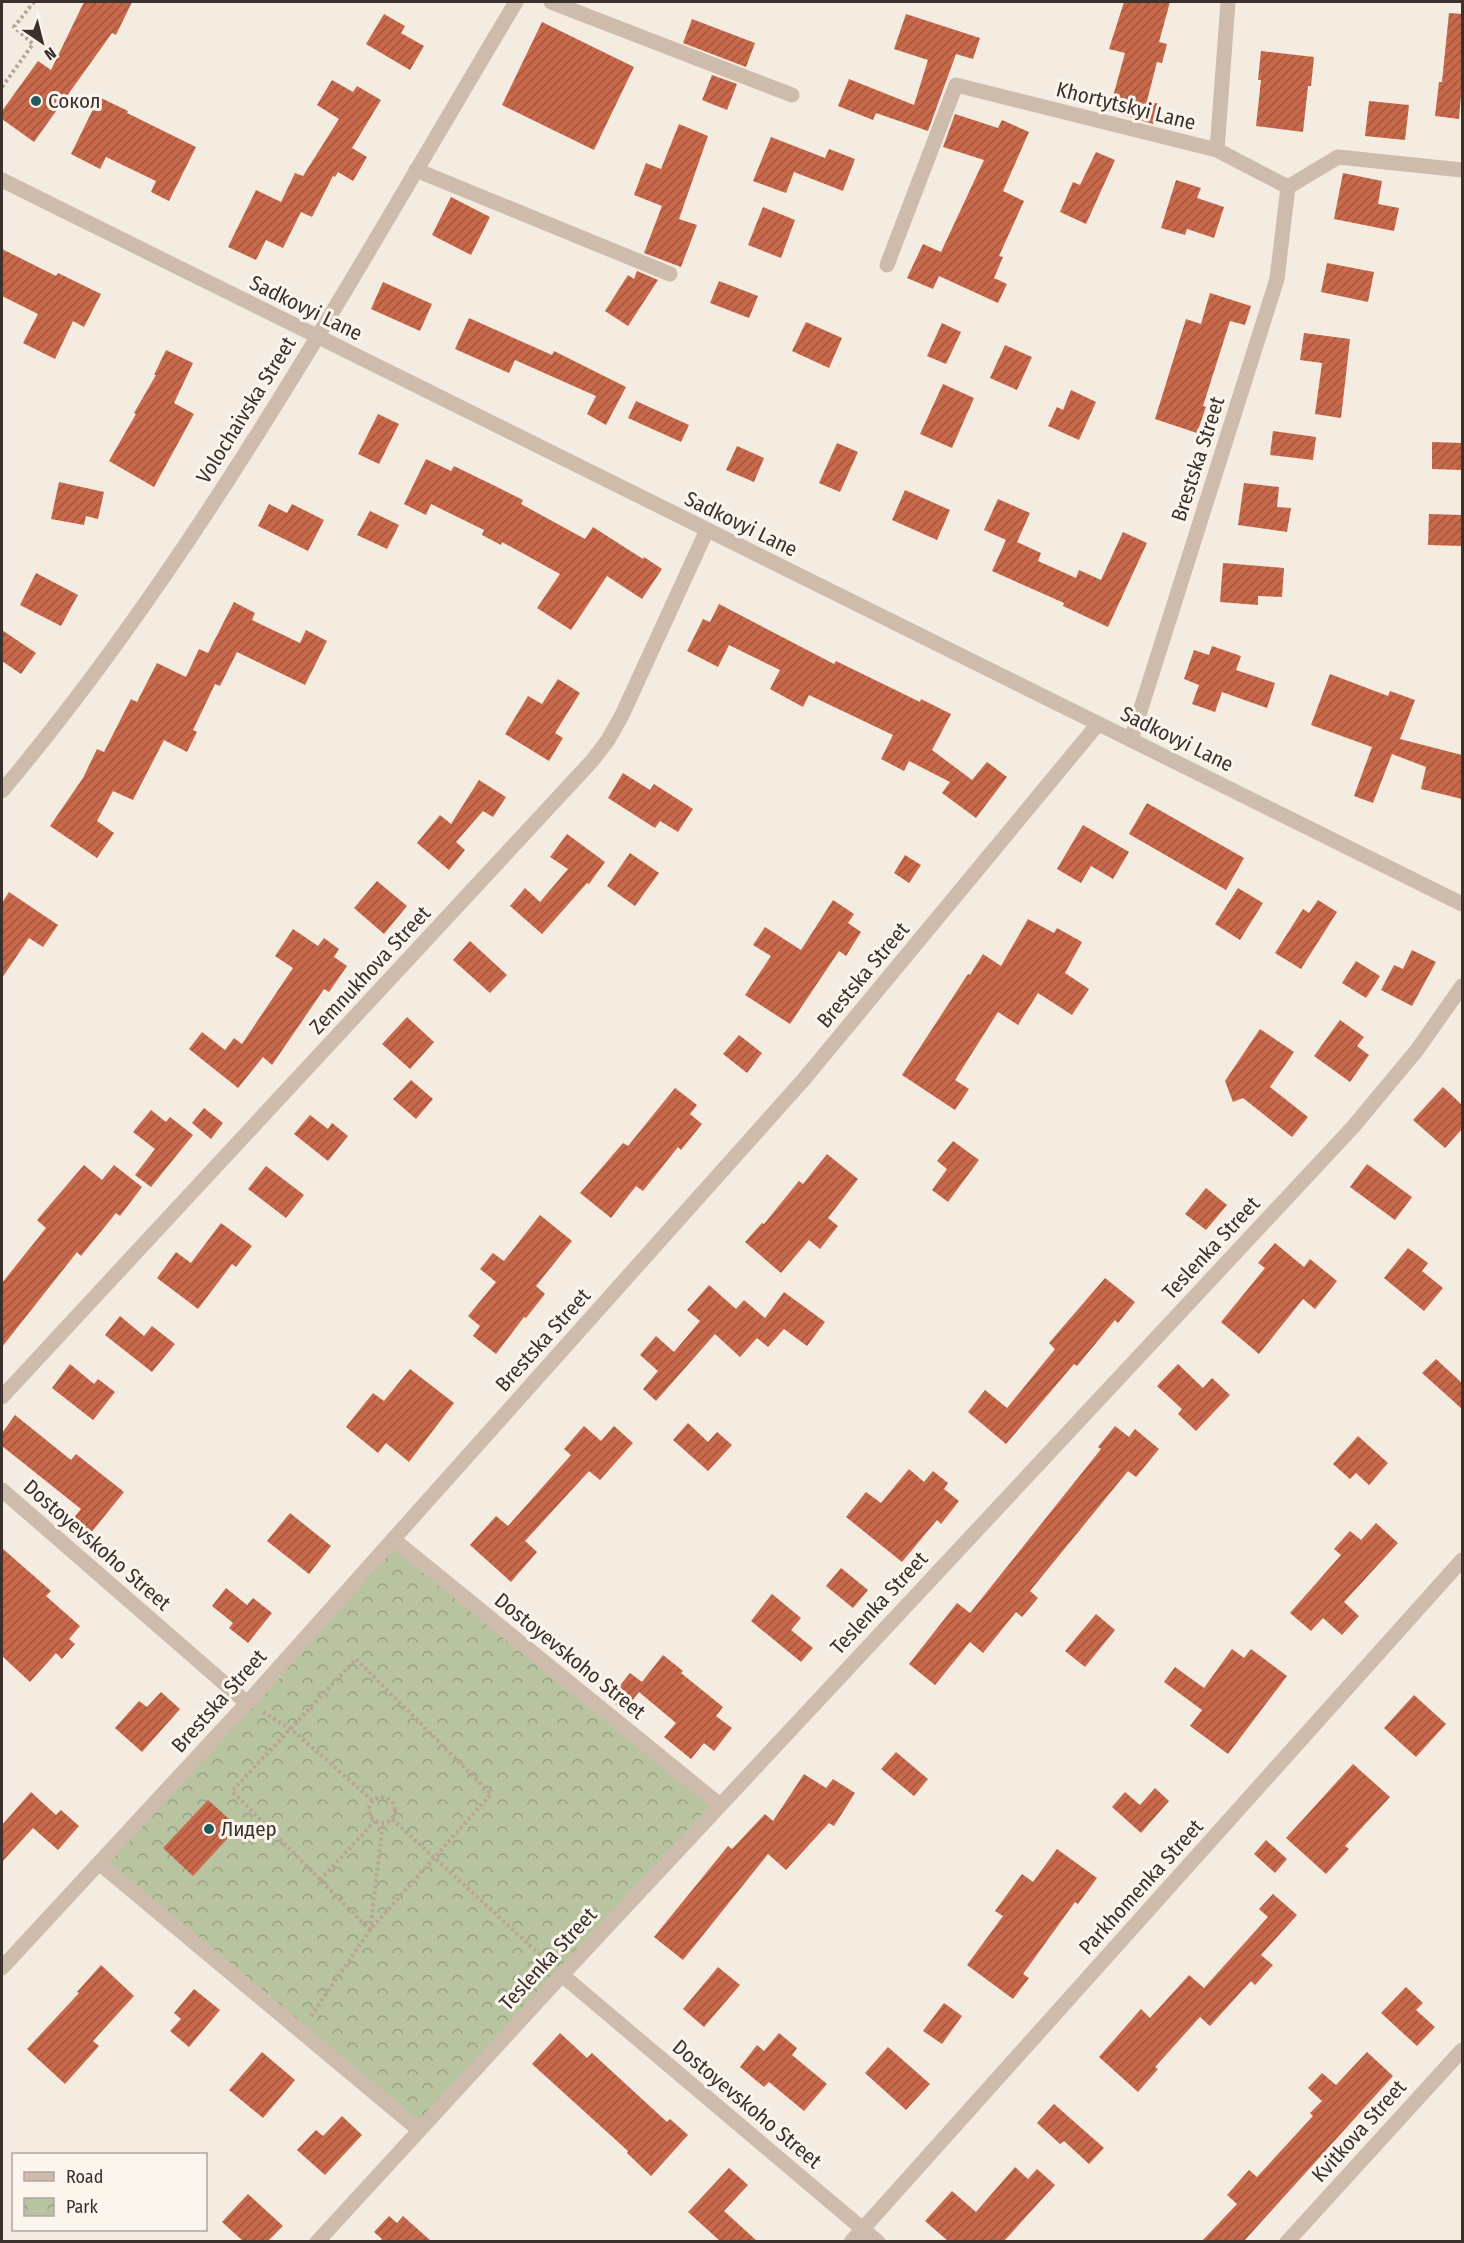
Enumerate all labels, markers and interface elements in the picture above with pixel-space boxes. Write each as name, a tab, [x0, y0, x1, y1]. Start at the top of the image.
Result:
north arrow	[12, 12, 72, 72]
text: N	[41, 43, 60, 64]
street label: Khortytskyi Lane	[1054, 76, 1198, 136]
place label: Сокол	[48, 88, 101, 114]
marker: Сокол	[29, 94, 43, 108]
street label: Sadkovyi Lane	[245, 269, 367, 347]
street label: Volochaivska Street	[191, 332, 302, 488]
street label: Brestska Street	[1166, 393, 1230, 525]
street label: Sadkovyi Lane	[680, 485, 802, 563]
street label: Sadkovyi Lane	[1116, 700, 1238, 778]
street label: Zemnukhova Street	[304, 900, 436, 1039]
street label: Brestska Street	[811, 917, 915, 1033]
street label: Teslenka Street	[1157, 1191, 1265, 1305]
street label: Brestska Street	[490, 1283, 596, 1397]
street label: Dostoyevskoho Street	[18, 1474, 176, 1616]
street label: Teslenka Street	[825, 1546, 933, 1660]
street label: Dostoyevskoho Street	[489, 1587, 651, 1725]
street label: Brestska Street	[166, 1644, 272, 1758]
street label: Parkhomenka Street	[1073, 1814, 1209, 1960]
place label: Лидер	[221, 1816, 277, 1842]
marker: Лидер	[202, 1822, 216, 1836]
street label: Teslenka Street	[494, 1902, 602, 2016]
street label: Dostoyevskoho Street	[667, 2034, 827, 2174]
street label: Kvitkova Street	[1306, 2074, 1412, 2188]
legend	[12, 2153, 207, 2231]
text: Road	[66, 2166, 103, 2188]
text: Park	[66, 2196, 99, 2218]

